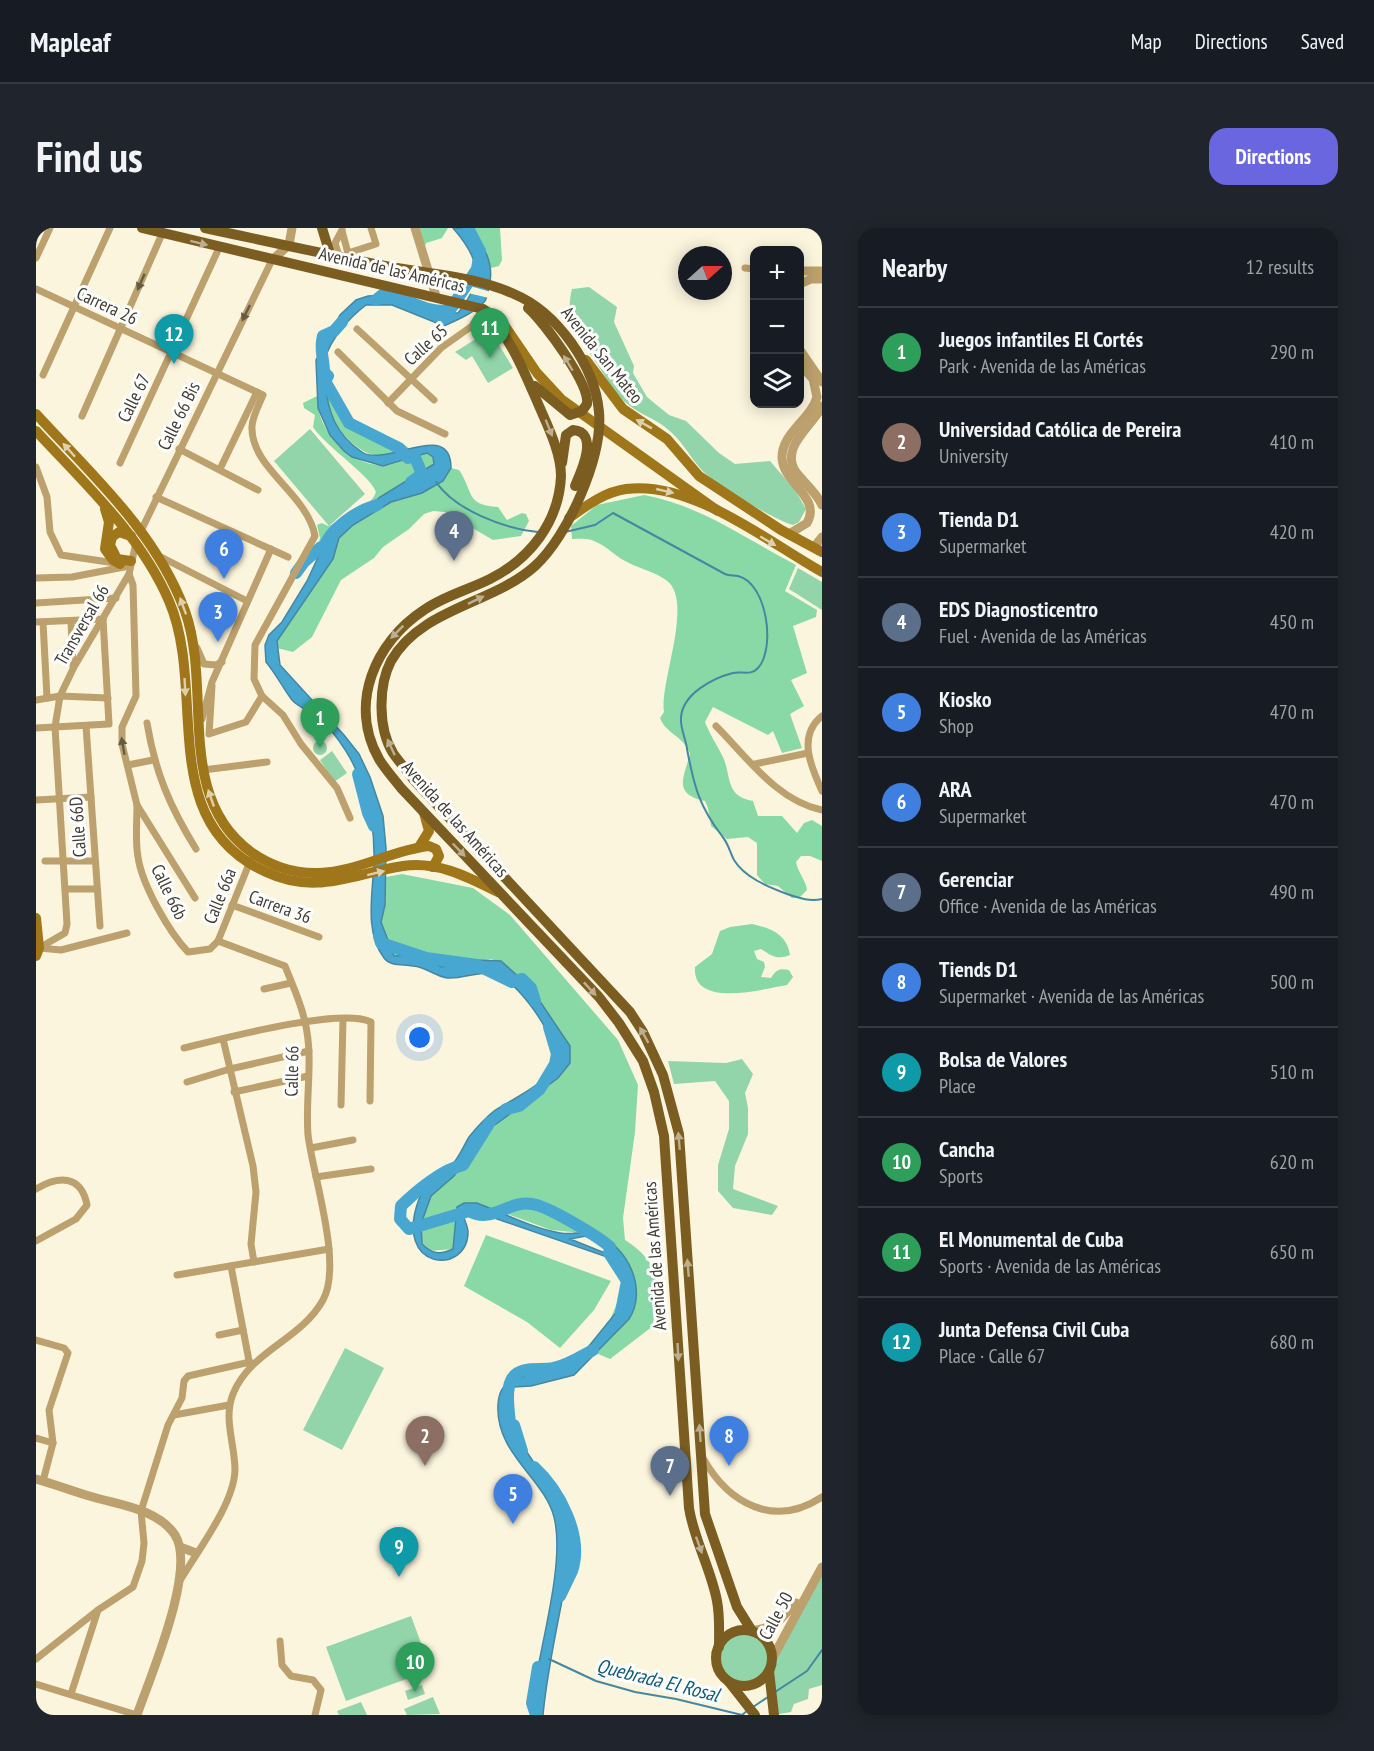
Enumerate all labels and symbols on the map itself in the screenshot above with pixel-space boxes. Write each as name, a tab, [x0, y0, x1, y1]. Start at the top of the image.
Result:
one-way arrow	[190, 239, 208, 248]
street label: Avenida de las Américas	[317, 242, 467, 297]
north arrow	[678, 246, 732, 300]
one-way arrow	[137, 273, 146, 290]
street label: Carrera 26	[73, 281, 141, 330]
street label: Avenida San Mateo	[556, 302, 649, 408]
one-way arrow	[242, 304, 251, 321]
pin: 11	[470, 308, 510, 358]
pin: 12	[154, 314, 194, 364]
street label: Calle 65	[399, 319, 452, 370]
one-way arrow	[563, 355, 574, 371]
street label: Calle 67	[112, 370, 155, 426]
street label: Calle 66 Bis	[152, 378, 205, 454]
one-way arrow	[544, 419, 554, 437]
one-way arrow	[635, 419, 652, 429]
one-way arrow	[62, 443, 76, 458]
one-way arrow	[656, 486, 674, 496]
pin: 4	[434, 512, 474, 561]
pin: 6	[204, 530, 243, 579]
one-way arrow	[760, 536, 777, 546]
street label: Transversal 66	[49, 580, 114, 669]
pin: 3	[198, 592, 237, 642]
one-way arrow	[467, 596, 485, 606]
one-way arrow	[177, 597, 187, 615]
one-way arrow	[390, 625, 404, 639]
one-way arrow	[180, 677, 190, 696]
pin: 1	[300, 698, 340, 748]
one-way arrow	[119, 736, 128, 755]
one-way arrow	[387, 738, 397, 756]
street label: Avenida de las Américas	[397, 756, 514, 882]
one-way arrow	[206, 789, 216, 807]
street label: Calle 66D	[64, 796, 91, 858]
one-way arrow	[452, 842, 466, 857]
street label: Calle 66b	[146, 860, 193, 923]
street label: Calle 66a	[198, 865, 241, 927]
one-way arrow	[367, 868, 385, 877]
street label: Carrera 36	[246, 885, 314, 928]
one-way arrow	[583, 981, 597, 995]
your location	[405, 1023, 434, 1052]
one-way arrow	[639, 1026, 649, 1043]
street label: Calle 66	[280, 1045, 303, 1097]
one-way arrow	[674, 1131, 684, 1150]
street label: Avenida de las Américas	[638, 1181, 671, 1331]
one-way arrow	[683, 1259, 693, 1278]
one-way arrow	[673, 1342, 683, 1361]
pin: 2	[406, 1416, 444, 1466]
pin: 8	[710, 1416, 748, 1466]
one-way arrow	[695, 1423, 705, 1442]
pin: 7	[650, 1446, 690, 1496]
pin: 5	[494, 1474, 532, 1524]
pin: 9	[380, 1528, 418, 1577]
one-way arrow	[694, 1536, 704, 1554]
street label: Calle 50	[753, 1588, 798, 1644]
pin: 10	[396, 1642, 434, 1692]
water label: Quebrada El Rosal	[594, 1652, 724, 1708]

